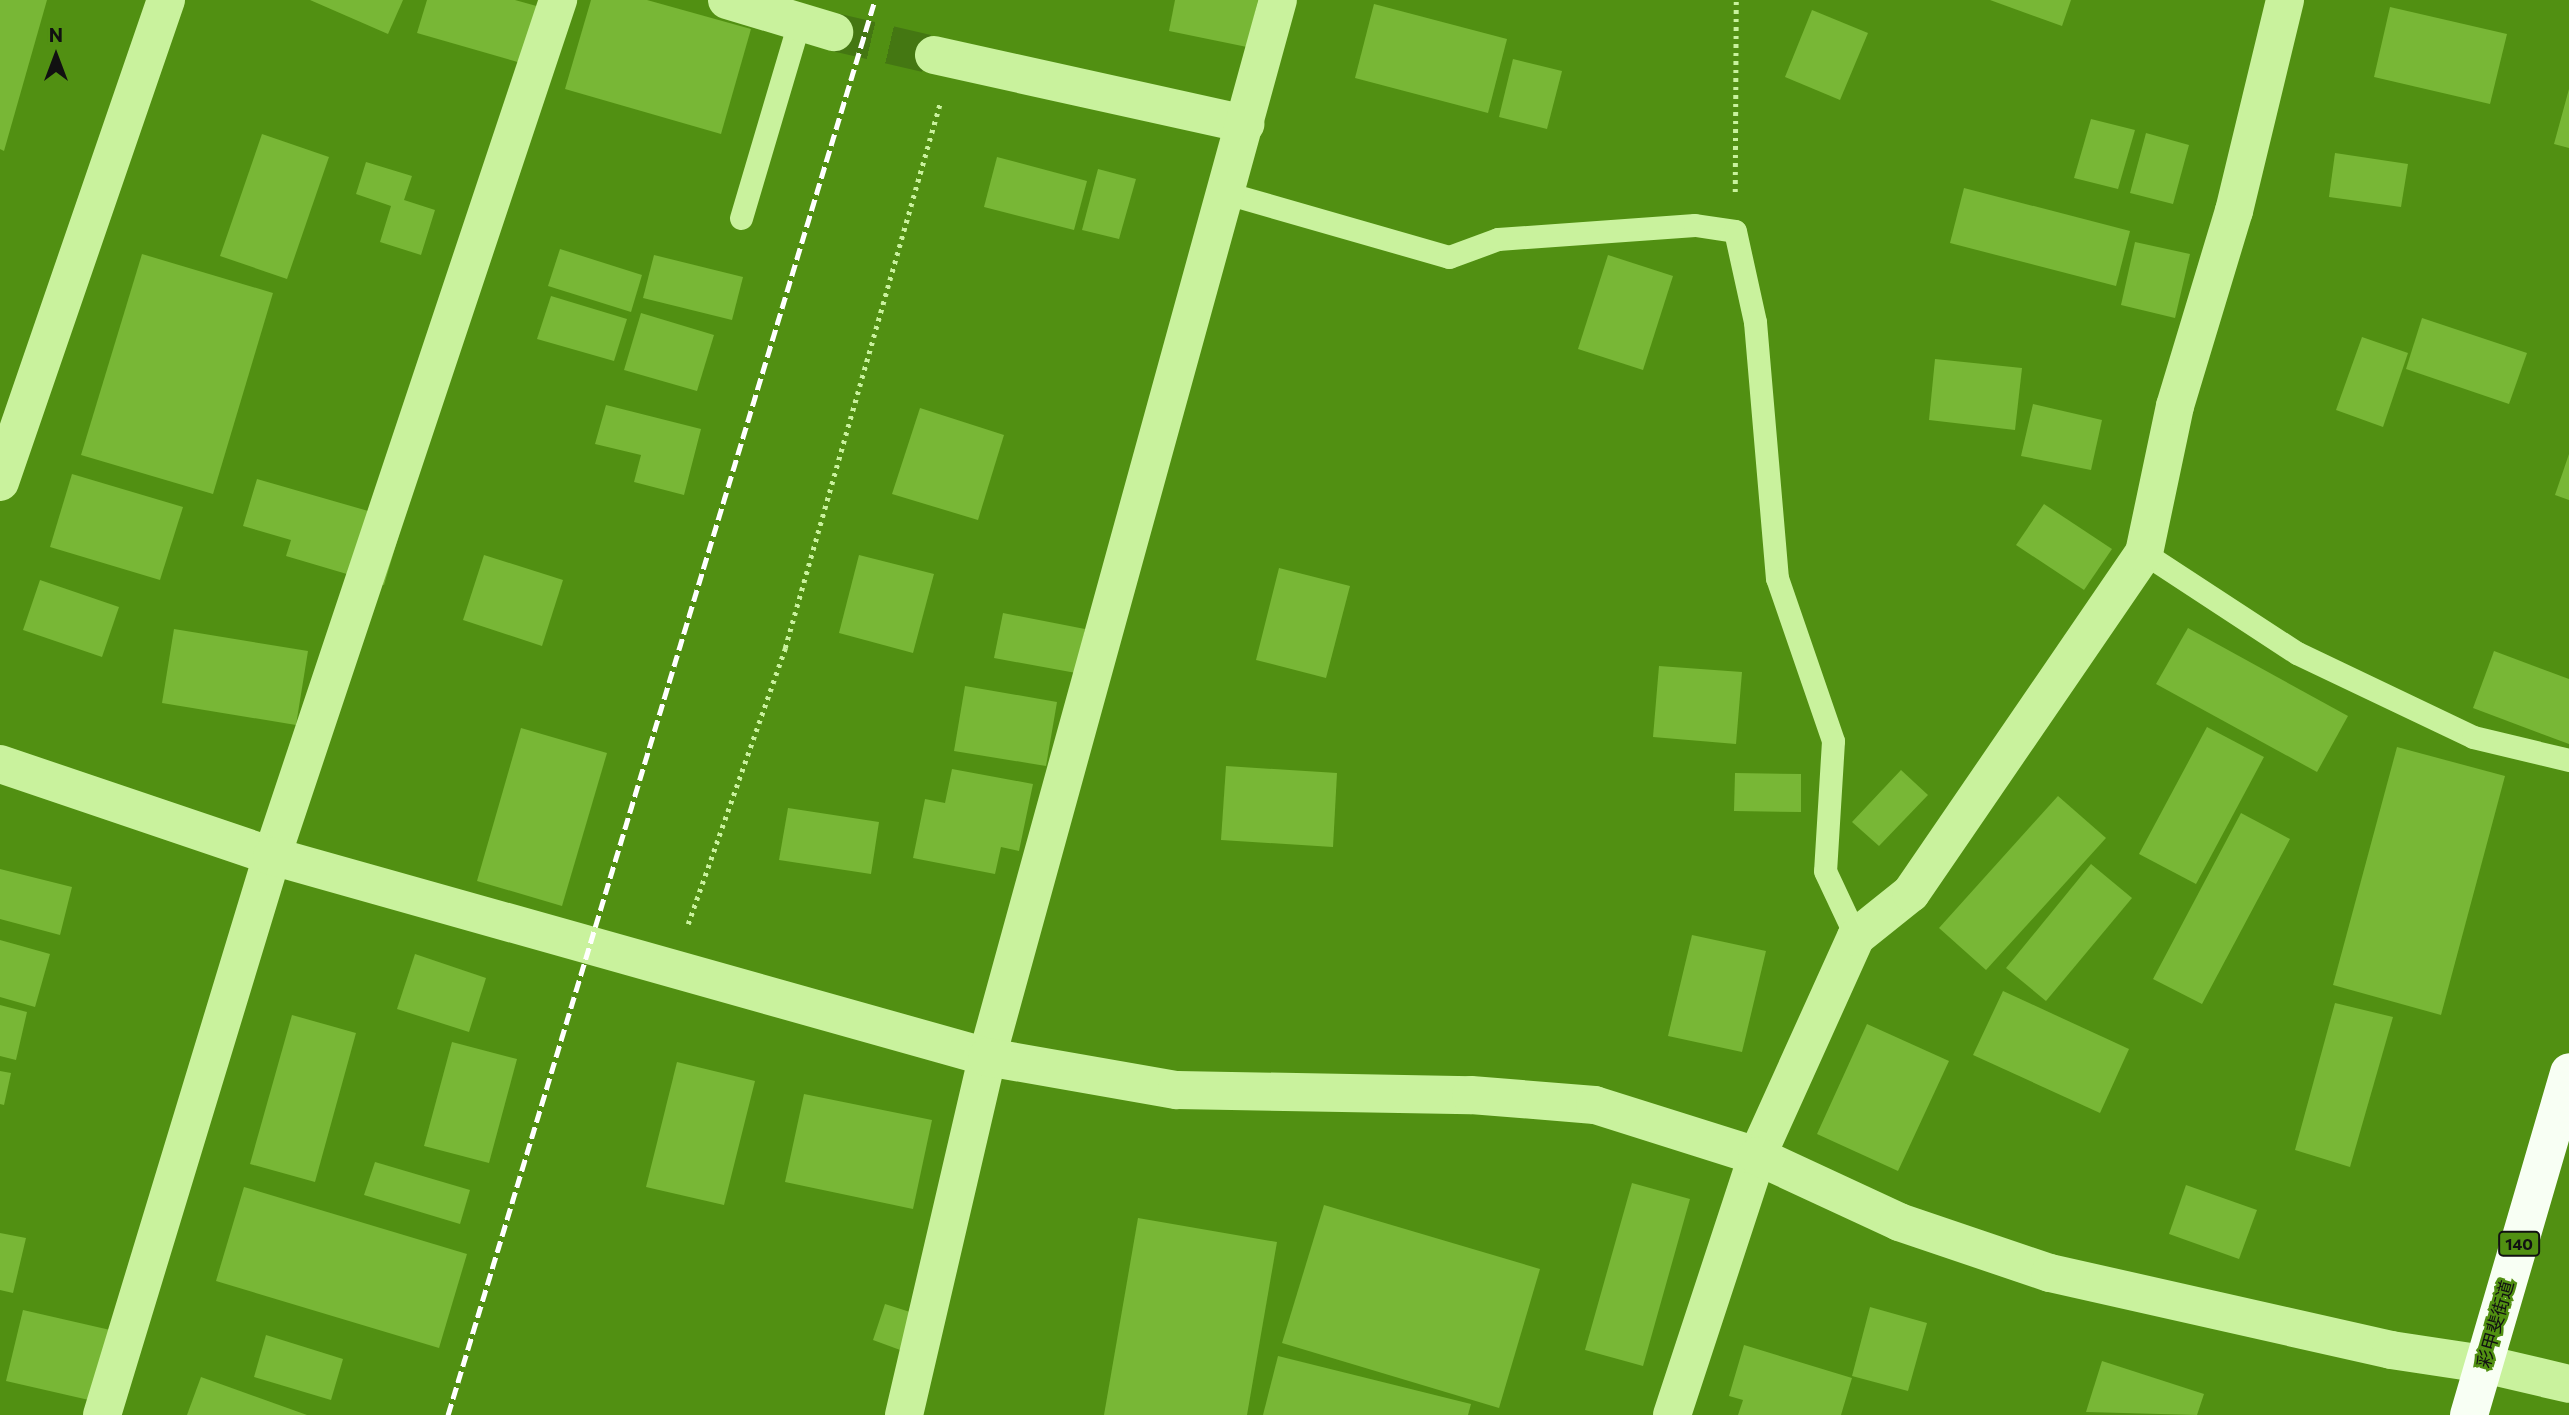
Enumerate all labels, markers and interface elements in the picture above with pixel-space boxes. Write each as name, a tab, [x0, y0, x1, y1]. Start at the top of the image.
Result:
north arrow	[21, 21, 91, 91]
text: N	[49, 23, 63, 46]
road number: 140	[2498, 1232, 2540, 1256]
street label: 彩甲斐街道	[2472, 1278, 2518, 1370]

